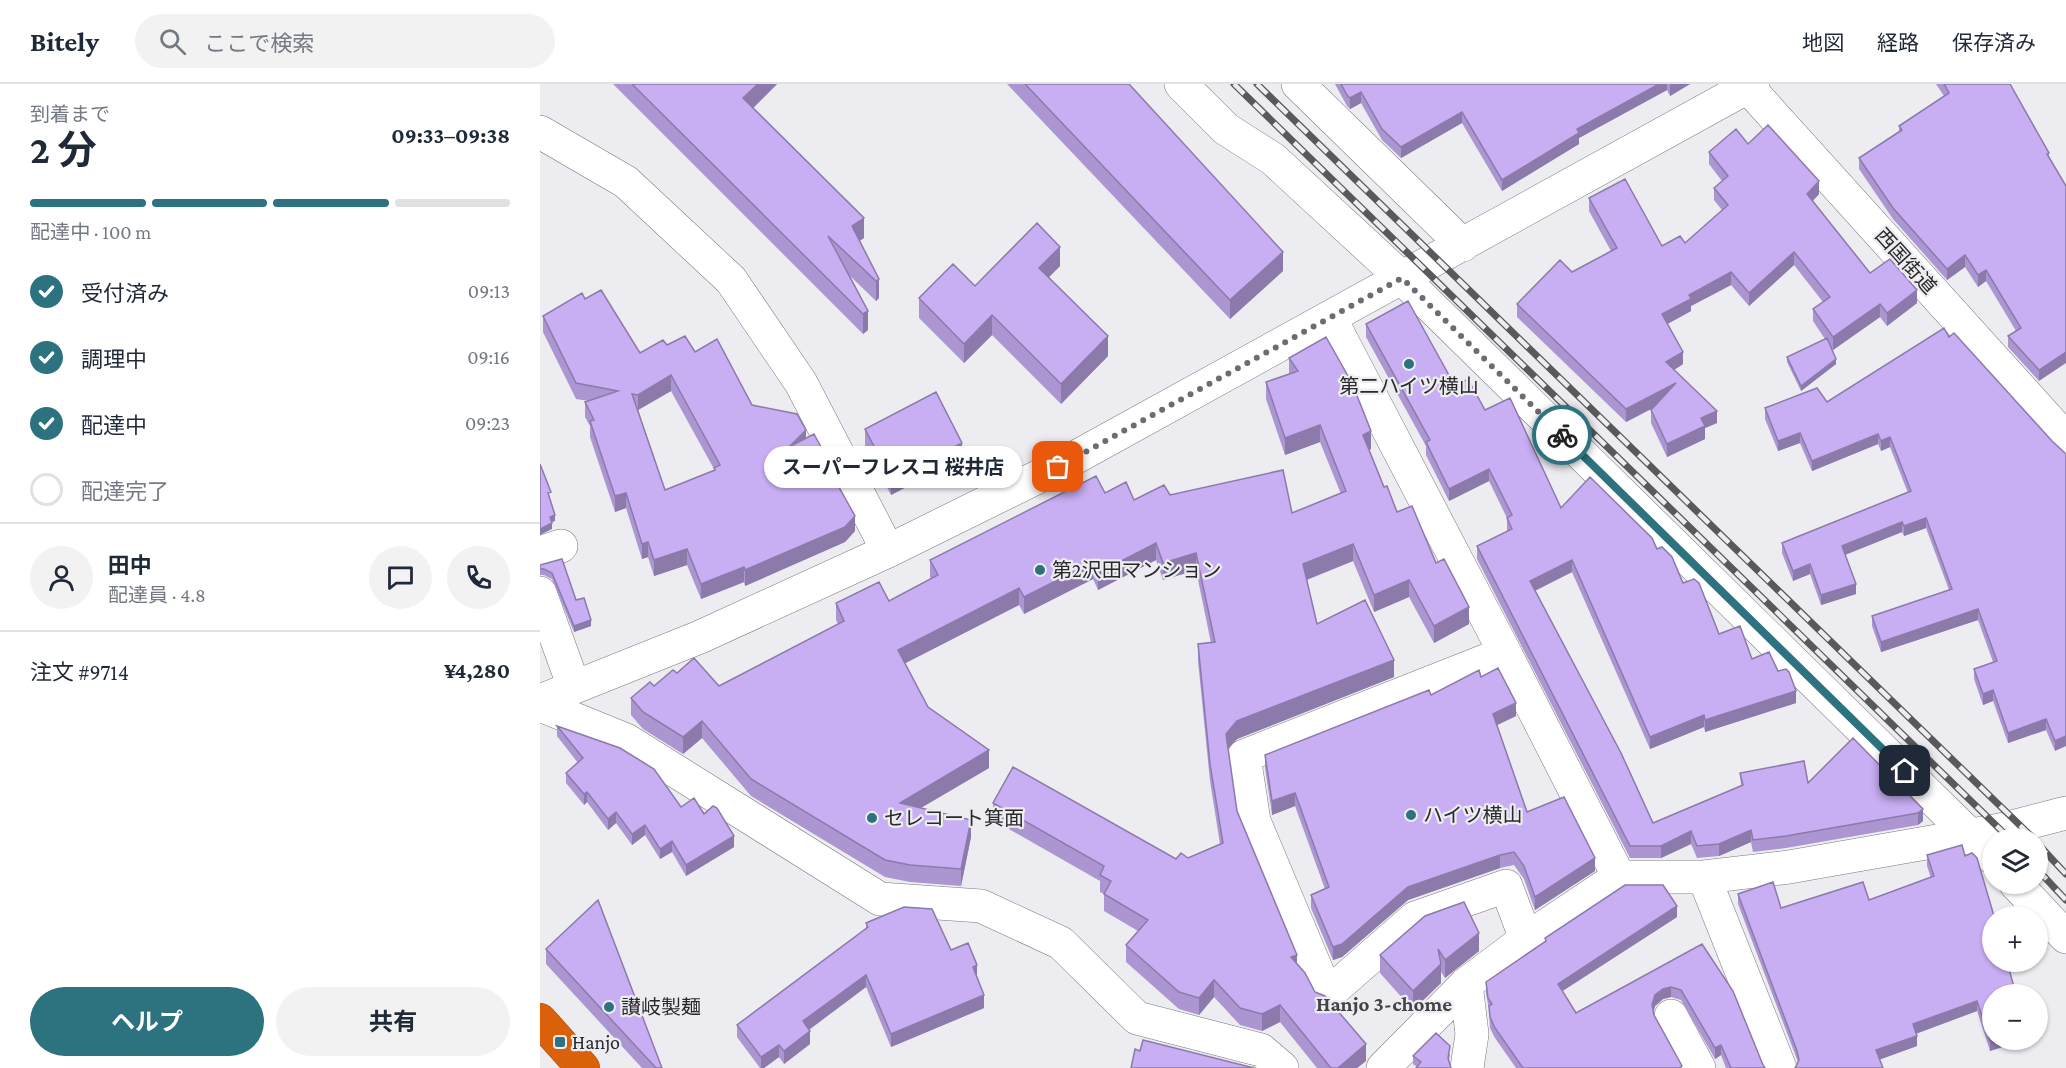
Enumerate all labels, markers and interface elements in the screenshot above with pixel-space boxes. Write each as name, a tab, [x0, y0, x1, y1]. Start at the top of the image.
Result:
search box	[135, 14, 555, 68]
icon: search	[156, 25, 189, 58]
text: Bitely	[30, 26, 99, 57]
text: ここで検索	[204, 31, 314, 56]
text: 地図	[1802, 31, 1844, 55]
text: 経路	[1877, 31, 1919, 55]
text: 保存済み	[1952, 31, 2036, 55]
text: 到着まで	[30, 103, 110, 125]
text: 09:33–09:38	[391, 123, 510, 148]
text: 2 分	[30, 128, 96, 171]
text: 配達中 · 100 m	[30, 221, 151, 243]
street label: 西国街道	[1871, 224, 1941, 298]
icon: check	[30, 275, 63, 308]
text: 09:13	[468, 280, 510, 302]
text: 受付済み	[81, 281, 169, 306]
icon: check	[30, 341, 63, 374]
text: 09:16	[467, 346, 510, 368]
text: 調理中	[81, 347, 147, 372]
marker: 第二ハイツ横山	[1402, 357, 1416, 371]
place label: 第二ハイツ横山	[1339, 375, 1479, 397]
courier	[1532, 405, 1592, 465]
icon: check	[30, 407, 63, 440]
text: 09:23	[465, 412, 510, 434]
text: 配達中	[81, 413, 147, 438]
icon: bike	[1546, 419, 1579, 452]
pin	[1032, 441, 1083, 492]
callout: スーパーフレスコ 桜井店	[764, 446, 1022, 488]
icon: bag	[1041, 450, 1074, 483]
text: スーパーフレスコ 桜井店	[782, 456, 1004, 478]
text: 配達完了	[81, 479, 169, 504]
button: person	[30, 546, 93, 609]
button: chat	[369, 546, 432, 609]
button: phone	[447, 546, 510, 609]
text: 田中	[108, 553, 152, 578]
place label: 第2沢田マンション	[1052, 559, 1222, 581]
marker: 第2沢田マンション	[1033, 563, 1047, 577]
text: 配達員 · 4.8	[108, 584, 206, 606]
text: ¥4,280	[444, 658, 510, 683]
text: 注文 #9714	[30, 660, 129, 685]
pin	[1879, 745, 1930, 796]
icon: home	[1888, 754, 1921, 787]
place label: ハイツ横山	[1423, 804, 1523, 826]
place label: セレコート箕面	[884, 807, 1024, 829]
marker: ハイツ横山	[1404, 808, 1418, 822]
marker: セレコート箕面	[865, 811, 879, 825]
map controls	[1982, 828, 2048, 1050]
button: layers	[1982, 828, 2048, 894]
button: +	[1982, 906, 2048, 972]
button: −	[1982, 984, 2048, 1050]
button: ヘルプ	[30, 987, 264, 1056]
button: 共有	[276, 987, 510, 1056]
district label: Hanjo 3-chome	[1316, 992, 1452, 1016]
place label: 讃岐製麺	[621, 996, 701, 1018]
marker: 讃岐製麺	[602, 1000, 616, 1014]
place label: Hanjo	[572, 1031, 620, 1054]
marker: Hanjo	[553, 1035, 567, 1049]

